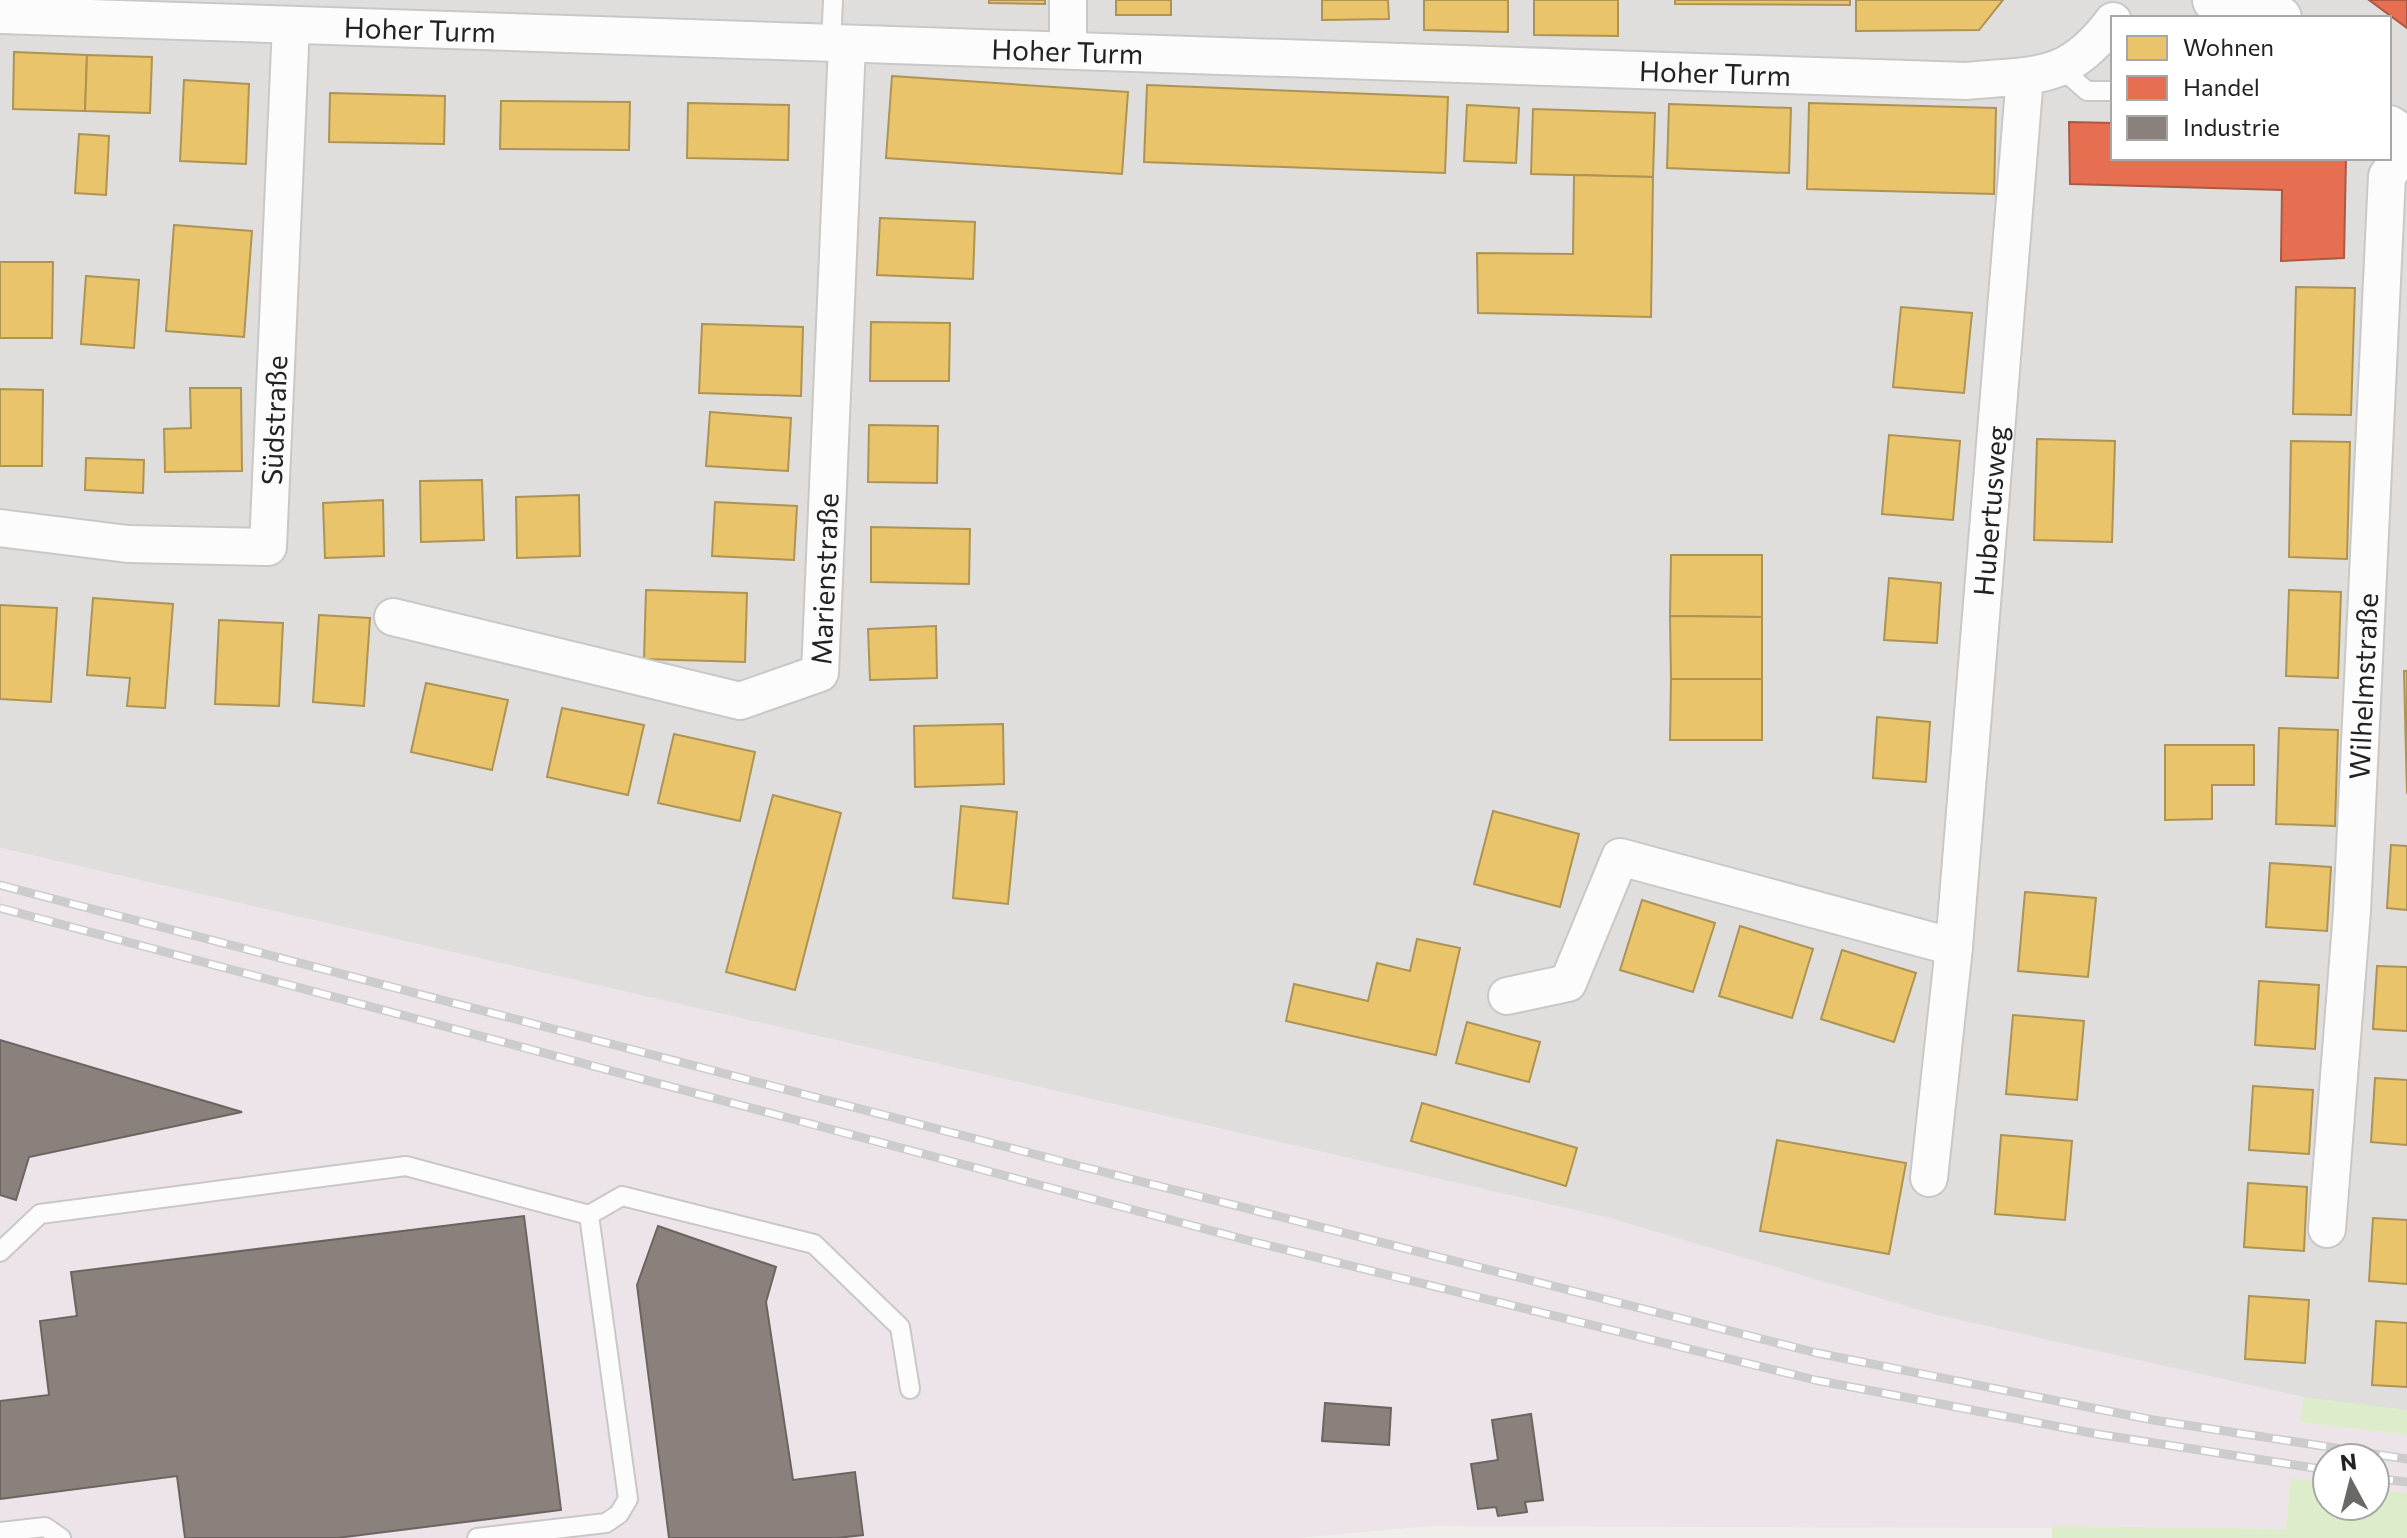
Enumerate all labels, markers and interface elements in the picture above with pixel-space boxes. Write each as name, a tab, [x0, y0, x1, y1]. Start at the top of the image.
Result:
street label: Hoher Turm	[343, 10, 496, 49]
legend	[2111, 16, 2391, 160]
street label: Hoher Turm	[991, 31, 1144, 70]
text: Wohnen	[2183, 32, 2274, 61]
street label: Hoher Turm	[1639, 53, 1792, 92]
text: Handel	[2183, 72, 2260, 101]
text: Industrie	[2183, 112, 2280, 141]
street label: Südstraße	[254, 355, 293, 486]
street label: Hubertusweg	[1966, 424, 2013, 597]
street label: Marienstraße	[803, 492, 845, 665]
street label: Wilhelmstraße	[2341, 592, 2384, 780]
north arrow	[2311, 1442, 2391, 1522]
text: N	[2339, 1447, 2358, 1476]

